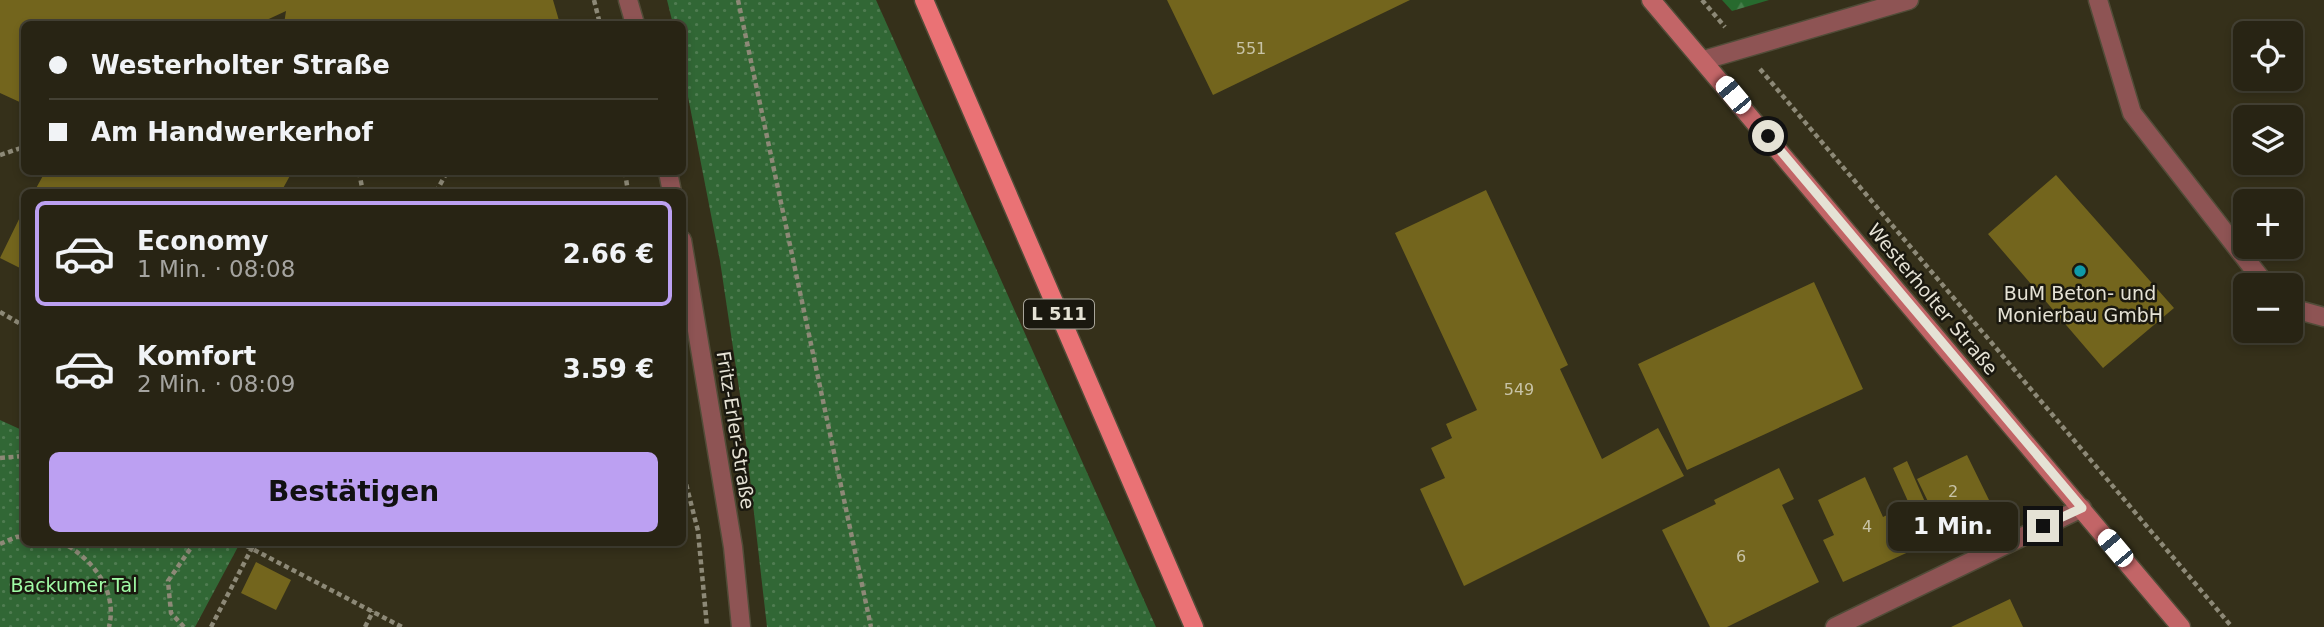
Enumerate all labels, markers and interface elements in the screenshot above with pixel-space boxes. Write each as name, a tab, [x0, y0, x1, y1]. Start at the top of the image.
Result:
map controls	[2233, 21, 2303, 343]
button: locate	[2233, 21, 2303, 91]
house number: 551	[1236, 39, 1266, 58]
text: Westerholter Straße	[91, 50, 390, 80]
car	[1712, 72, 1755, 118]
button: layers	[2233, 105, 2303, 175]
text: Am Handwerkerhof	[91, 117, 373, 147]
route start	[1752, 120, 1784, 152]
button: +	[2233, 189, 2303, 259]
street label: Westerholter Straße	[1863, 219, 2003, 379]
icon: car	[53, 222, 116, 285]
text: Economy	[137, 226, 268, 256]
text: 2.66 €	[563, 239, 654, 269]
text: 1 Min. · 08:08	[137, 256, 295, 282]
marker: BuM Beton- und Monierbau GmbH	[2072, 263, 2088, 279]
button: −	[2233, 273, 2303, 343]
place label: BuM Beton- und Monierbau GmbH	[1997, 282, 2163, 326]
road number: L 511	[1024, 300, 1094, 328]
icon: car	[53, 337, 116, 400]
text: Komfort	[137, 341, 256, 371]
street label: Fritz-Erler-Straße	[713, 349, 759, 511]
text: 3.59 €	[563, 354, 654, 384]
text: 2 Min. · 08:09	[137, 371, 295, 397]
house number: 549	[1504, 380, 1534, 399]
button: Bestätigen	[49, 452, 658, 532]
house number: 2	[1948, 482, 1958, 501]
callout: 1 Min.	[1889, 502, 2018, 550]
route end	[2027, 510, 2059, 542]
text: 1 Min.	[1913, 513, 1993, 539]
house number: 4	[1862, 517, 1872, 536]
car	[2094, 525, 2137, 571]
house number: 6	[1736, 547, 1746, 566]
park label: Backumer Tal	[10, 574, 138, 596]

